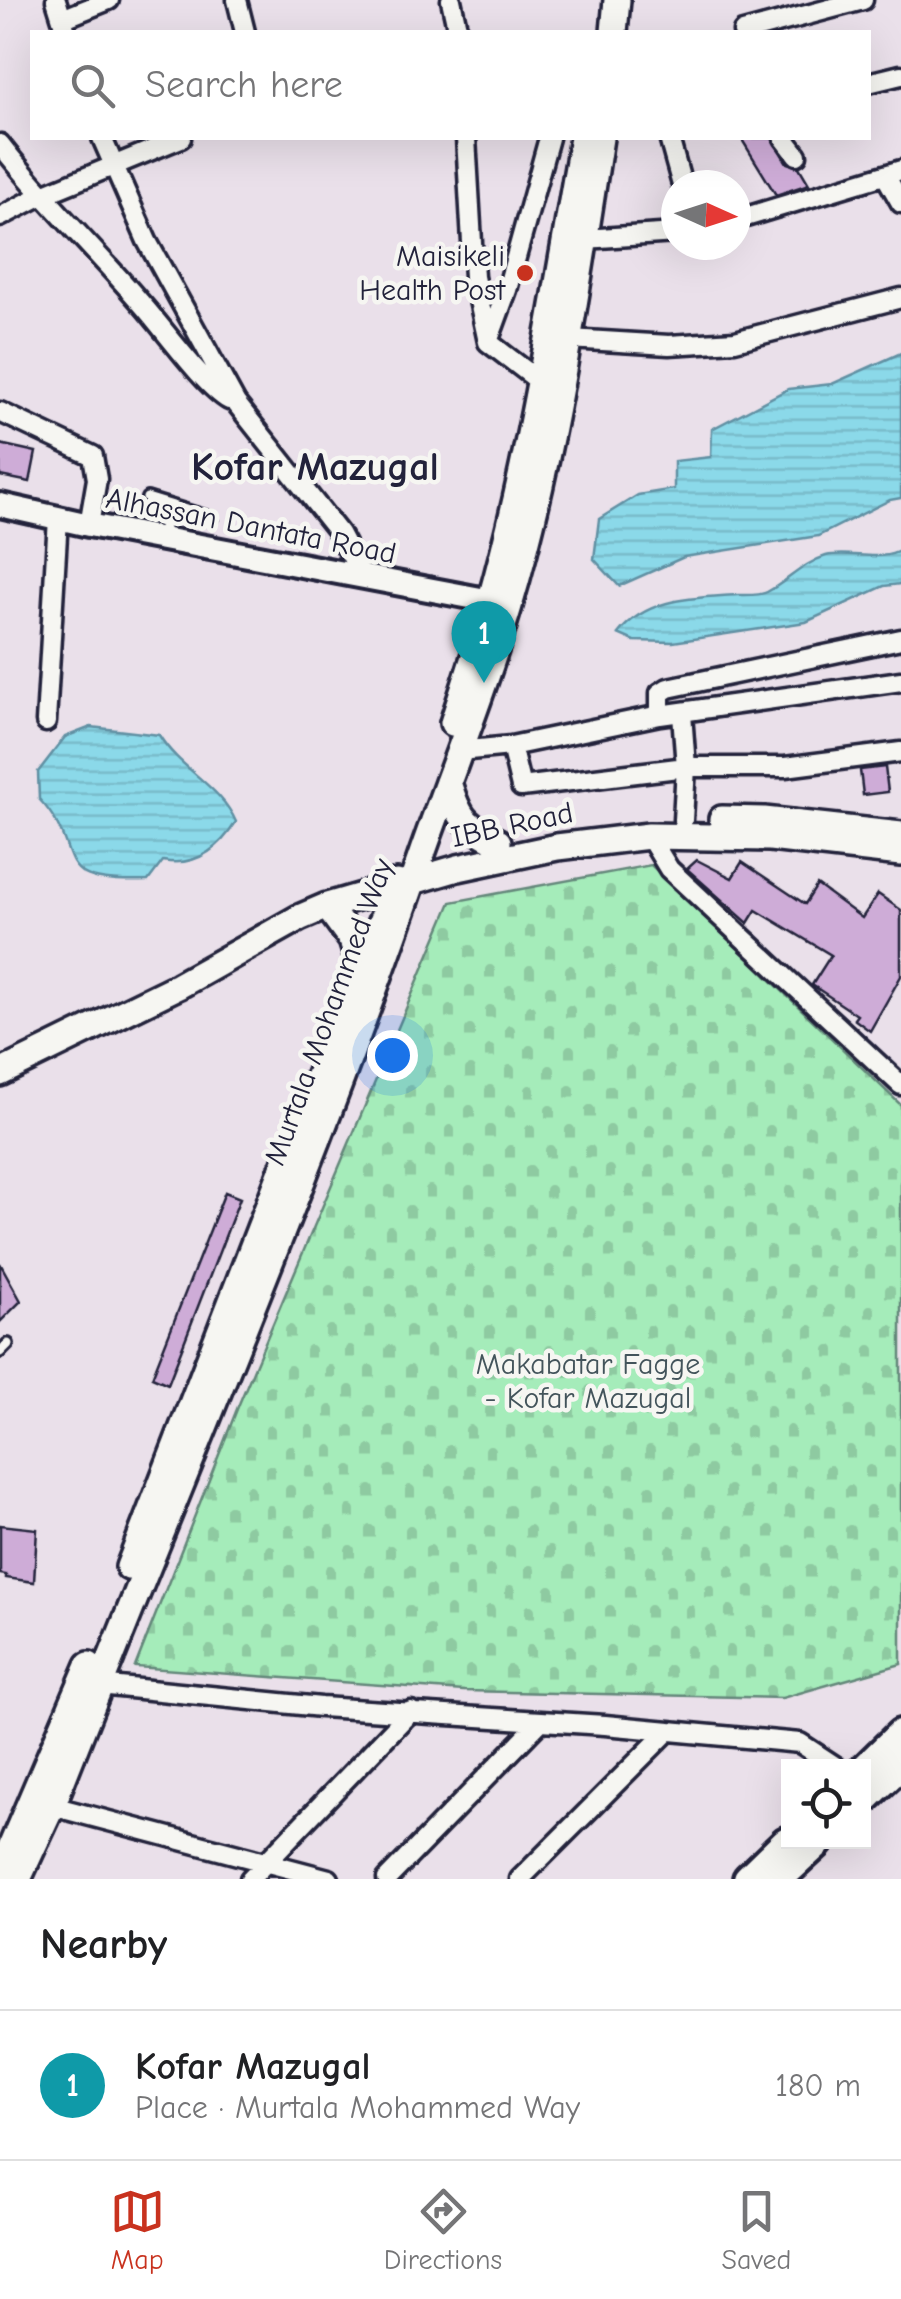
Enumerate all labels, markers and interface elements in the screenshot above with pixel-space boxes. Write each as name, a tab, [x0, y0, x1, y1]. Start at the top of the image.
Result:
search box	[30, 30, 871, 140]
icon: search	[65, 58, 120, 113]
text: Search here	[145, 63, 343, 107]
north arrow	[661, 170, 751, 260]
place label: Maisikeli Health Post	[359, 239, 506, 308]
marker: Maisikeli Health Post	[514, 262, 536, 284]
district label: Kofar Mazugal	[191, 444, 439, 490]
street label: Alhassan Dantata Road	[103, 481, 399, 571]
pin: 1	[452, 600, 516, 683]
street label: IBB Road	[448, 795, 576, 855]
street label: Murtala Mohammed Way	[257, 853, 401, 1170]
your location	[367, 1030, 418, 1081]
park label: Makabatar Fagge - Kofar Mazugal	[476, 1347, 700, 1416]
map controls	[781, 1759, 871, 1849]
button: locate	[781, 1759, 871, 1849]
text: Nearby	[40, 1920, 167, 1969]
text: Kofar Mazugal	[135, 2045, 370, 2089]
text: 1	[66, 2067, 79, 2104]
text: 180 m	[775, 2067, 861, 2104]
text: Place · Murtala Mohammed Way	[135, 2089, 580, 2126]
tab: Map	[110, 2184, 165, 2276]
tab: Directions	[384, 2184, 502, 2276]
tab: Saved	[721, 2184, 791, 2276]

